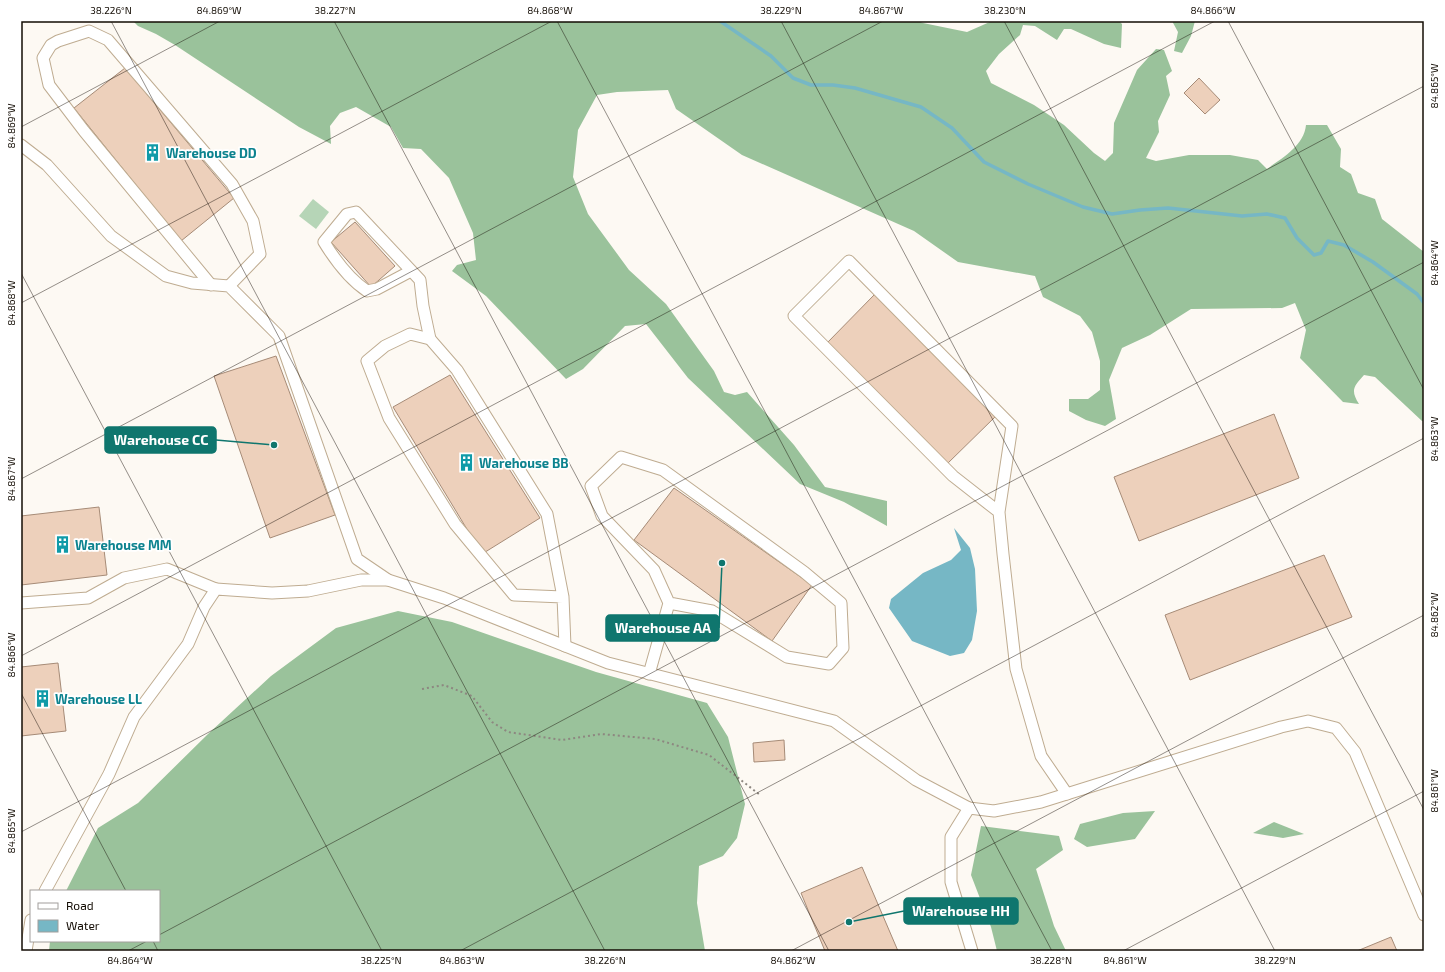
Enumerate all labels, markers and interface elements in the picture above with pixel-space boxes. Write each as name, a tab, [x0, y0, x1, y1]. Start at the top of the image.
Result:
text: 38.226°N	[90, 4, 132, 16]
text: 84.869°W	[196, 4, 242, 16]
text: 38.227°N	[315, 4, 355, 16]
text: 84.868°W	[527, 4, 573, 16]
text: 38.229°N	[760, 4, 802, 16]
text: 84.867°W	[859, 4, 904, 16]
text: 38.230°N	[984, 4, 1026, 16]
text: 84.866°W	[1190, 4, 1236, 16]
text: 84.865°W	[1428, 63, 1440, 108]
text: 84.869°W	[5, 103, 17, 149]
building icon: Warehouse DD	[143, 143, 163, 163]
place label: Warehouse DD	[166, 145, 257, 161]
text: 84.864°W	[1428, 240, 1440, 286]
text: 84.868°W	[5, 280, 17, 326]
text: 84.863°W	[1428, 416, 1440, 461]
callout: Warehouse CC	[105, 427, 216, 453]
text: Warehouse CC	[114, 431, 208, 448]
building icon: Warehouse BB	[456, 453, 476, 473]
place label: Warehouse BB	[479, 455, 569, 471]
text: 84.867°W	[5, 456, 17, 501]
building icon: Warehouse MM	[52, 535, 72, 555]
place label: Warehouse MM	[75, 537, 172, 553]
text: 84.862°W	[1428, 592, 1440, 638]
callout: Warehouse AA	[606, 615, 719, 641]
text: Warehouse AA	[615, 619, 712, 636]
text: 84.866°W	[5, 632, 17, 678]
building icon: Warehouse LL	[32, 689, 52, 709]
place label: Warehouse LL	[55, 691, 142, 707]
text: 84.861°W	[1428, 769, 1440, 813]
text: 84.865°W	[5, 808, 17, 853]
legend	[30, 890, 160, 942]
text: Road	[66, 898, 94, 912]
callout: Warehouse HH	[904, 898, 1018, 924]
text: Warehouse HH	[912, 902, 1010, 919]
text: Water	[66, 918, 100, 932]
text: 84.864°W	[107, 954, 153, 966]
text: 38.225°N	[360, 954, 402, 966]
text: 84.863°W	[440, 954, 485, 966]
text: 38.226°N	[584, 954, 626, 966]
text: 84.862°W	[770, 954, 816, 966]
text: 38.228°N	[1030, 954, 1072, 966]
text: 84.861°W	[1103, 954, 1147, 966]
text: 38.229°N	[1254, 954, 1296, 966]

